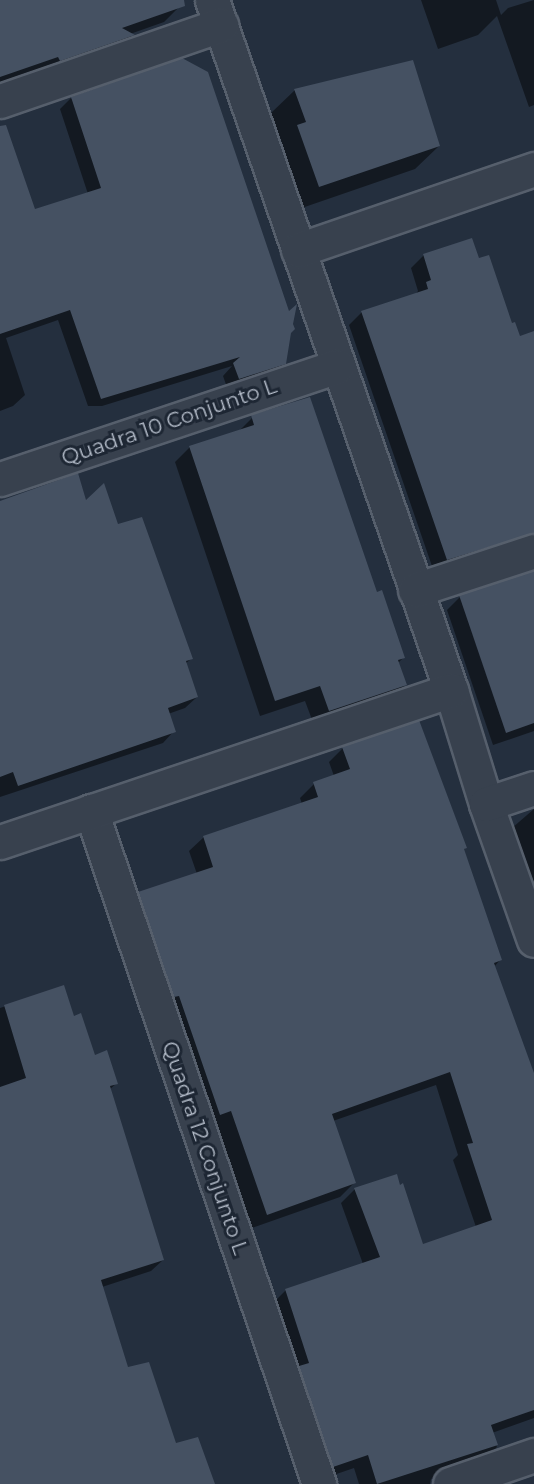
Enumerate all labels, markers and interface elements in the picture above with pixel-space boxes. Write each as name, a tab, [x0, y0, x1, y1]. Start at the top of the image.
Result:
street label: Quadra 10 Conjunto L	[58, 373, 280, 471]
street label: Quadra 12 Conjunto L	[157, 1038, 253, 1258]

